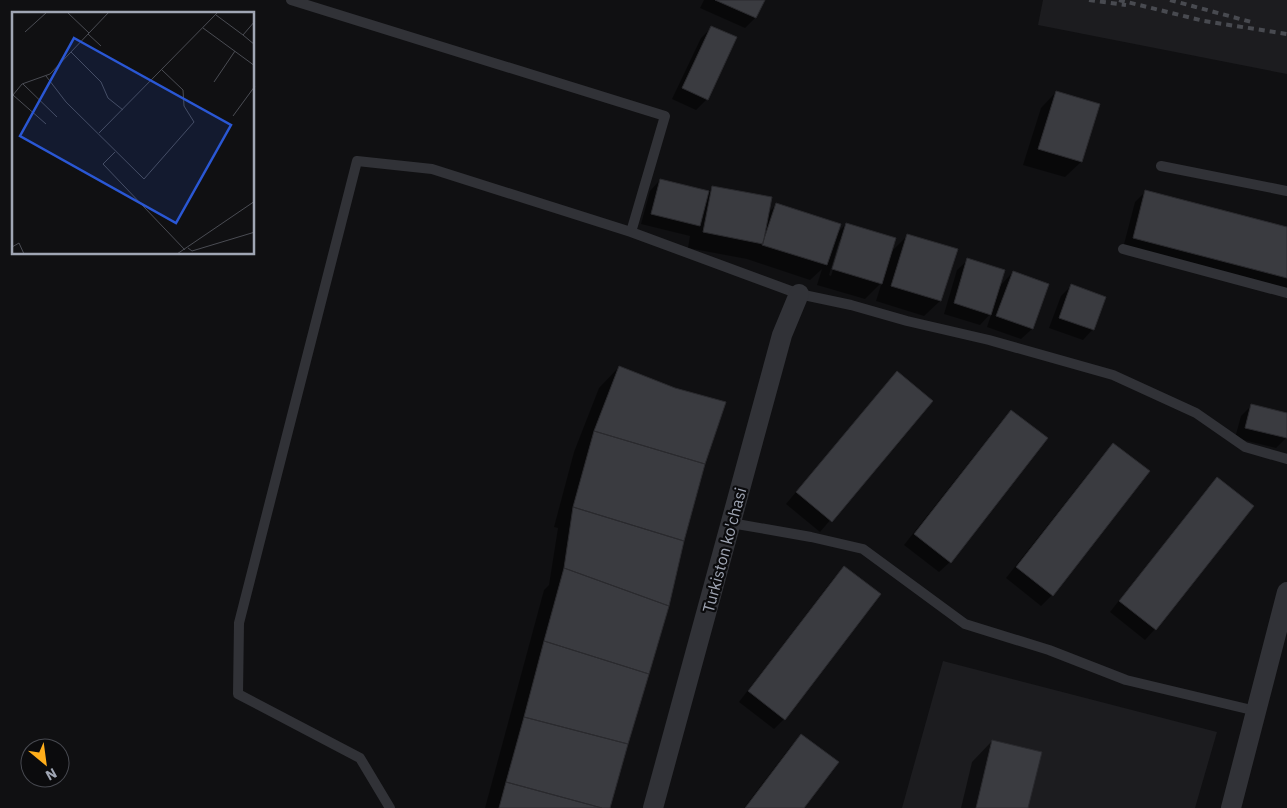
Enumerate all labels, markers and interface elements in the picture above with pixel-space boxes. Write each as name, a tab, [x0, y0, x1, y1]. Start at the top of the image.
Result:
inset map	[12, 12, 255, 255]
street label: Turkiston ko'chasi	[698, 485, 750, 615]
north arrow	[20, 738, 70, 788]
text: N	[43, 764, 60, 785]

